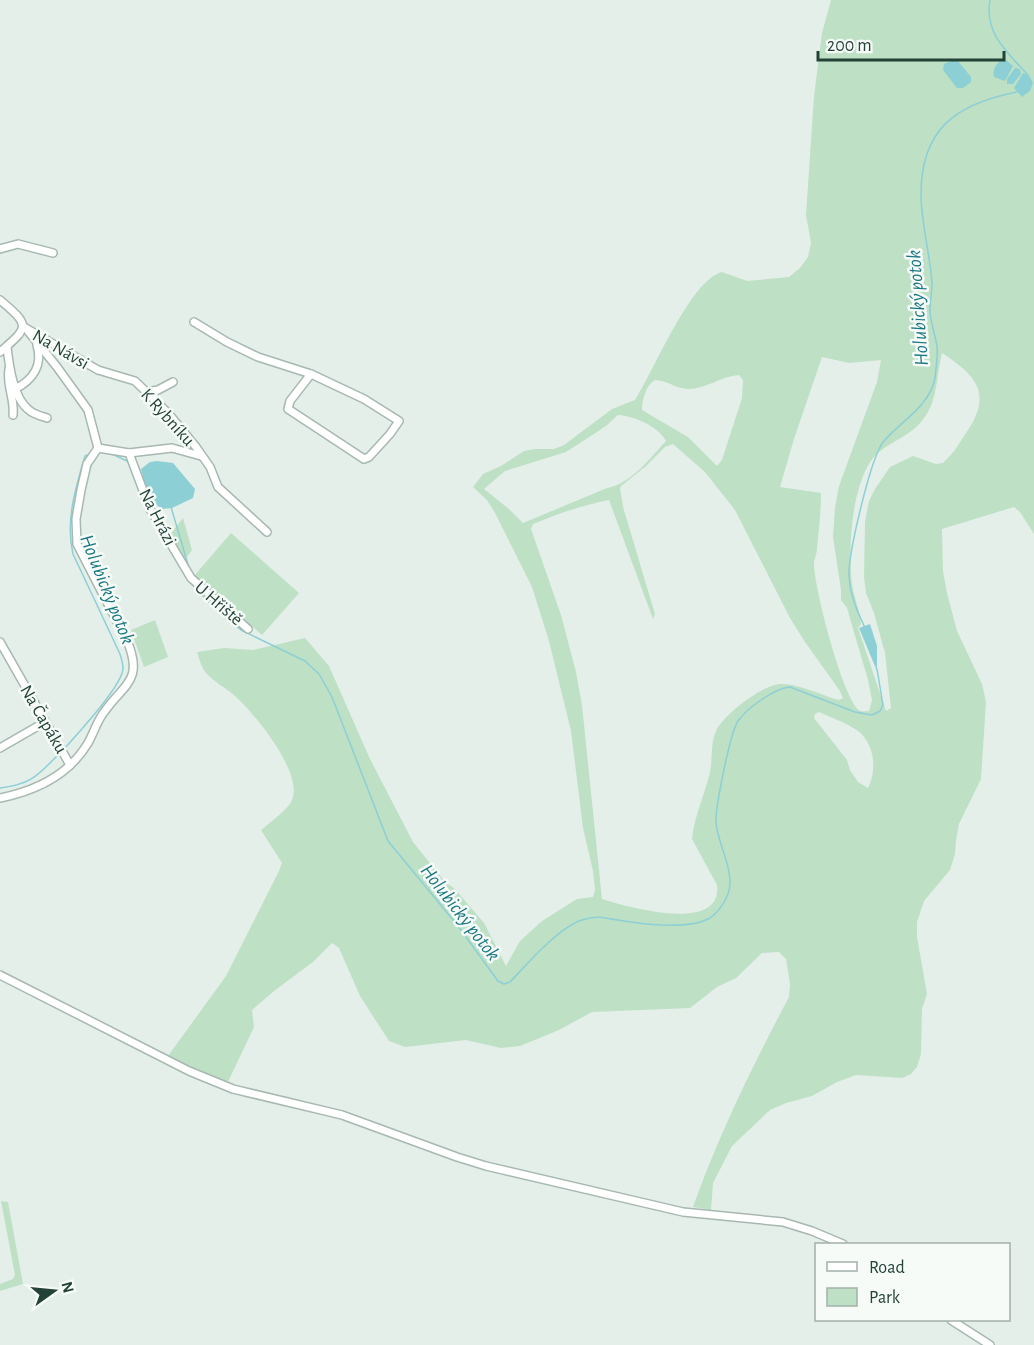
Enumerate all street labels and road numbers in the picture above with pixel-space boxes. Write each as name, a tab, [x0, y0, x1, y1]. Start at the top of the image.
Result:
street label: Na Návsi	[29, 327, 92, 373]
street label: K Rybníku	[137, 386, 197, 450]
street label: Na Hrázi	[135, 486, 179, 549]
street label: U Hřiště	[191, 578, 246, 629]
street label: Na Čapáku	[16, 681, 72, 757]

